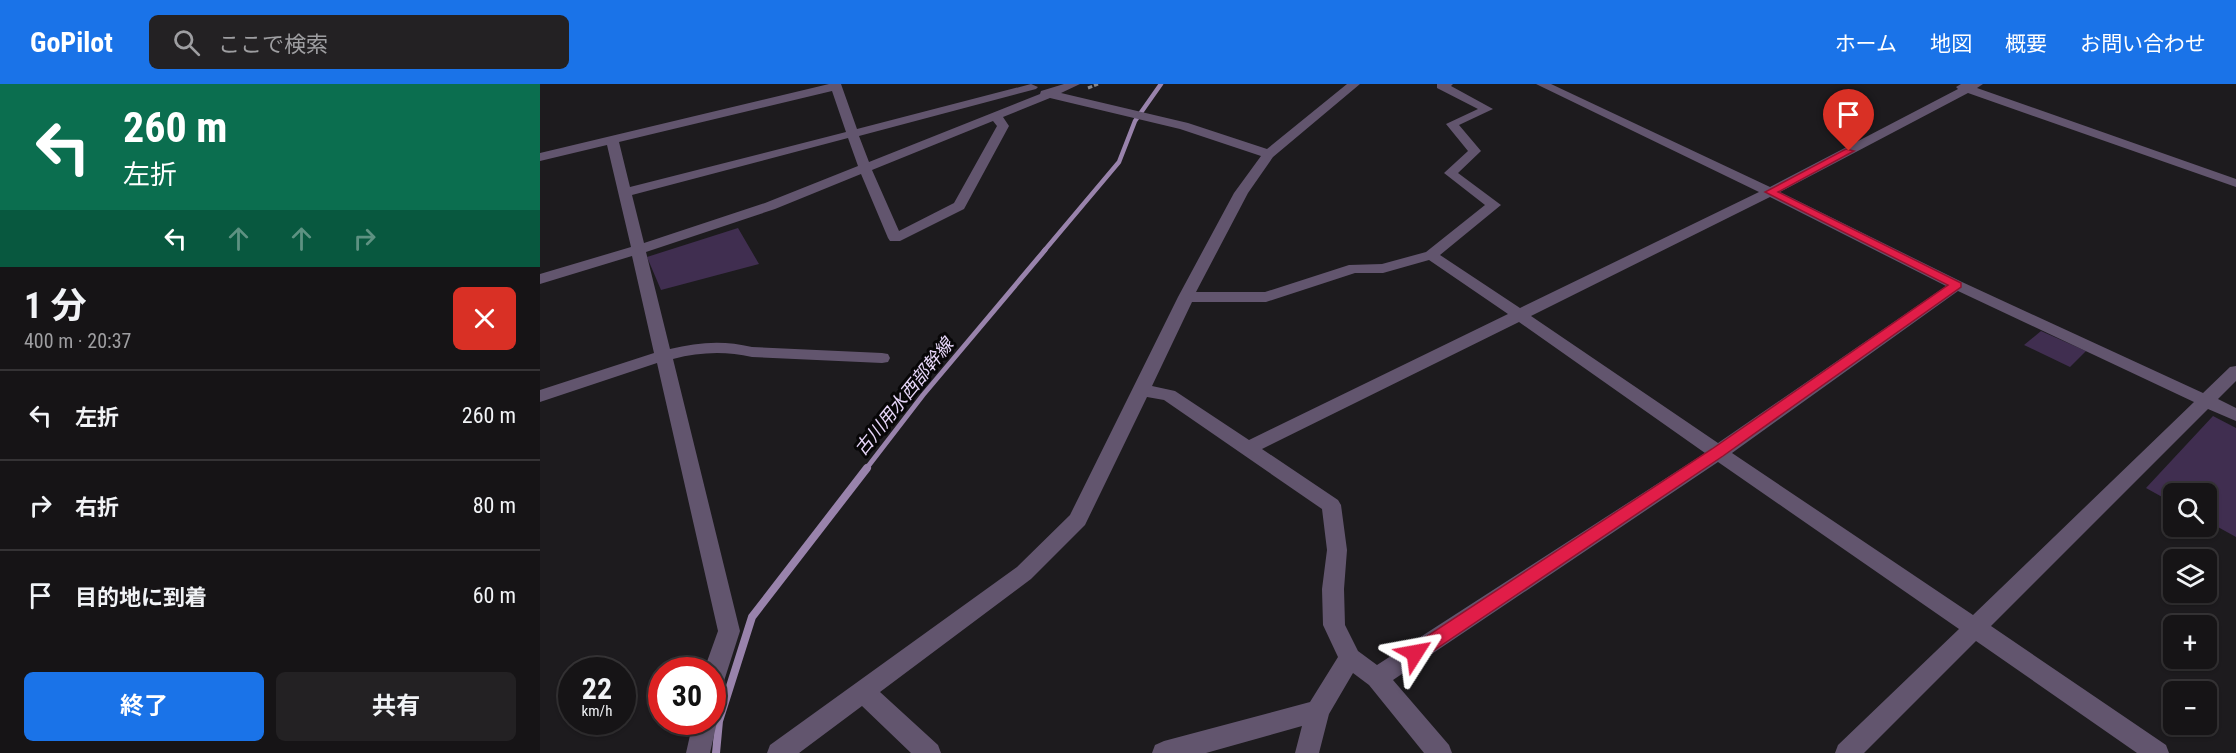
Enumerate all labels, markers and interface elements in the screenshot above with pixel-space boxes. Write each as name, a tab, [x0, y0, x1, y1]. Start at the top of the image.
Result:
search box	[149, 15, 569, 69]
text: GoPilot	[30, 26, 113, 59]
icon: search	[170, 26, 203, 59]
text: ここで検索	[218, 32, 328, 57]
text: ホーム	[1835, 32, 1897, 56]
text: 地図	[1930, 32, 1972, 56]
text: 概要	[2005, 32, 2047, 56]
text: お問い合わせ	[2080, 32, 2206, 56]
pin	[1823, 89, 1874, 151]
icon: arrive	[1832, 98, 1865, 131]
text: 260 m	[123, 103, 228, 152]
icon: left	[24, 108, 102, 186]
text: 左折	[123, 159, 177, 191]
icon: left	[159, 222, 192, 255]
icon: ahead	[222, 222, 255, 255]
icon: ahead	[285, 222, 318, 255]
icon: right	[348, 222, 381, 255]
text: 1 分	[24, 285, 87, 327]
button: close	[453, 287, 516, 350]
text: 400 m · 20:37	[24, 329, 131, 353]
water label: 古川用水西部幹線	[850, 333, 958, 459]
icon: left	[24, 399, 57, 432]
text: 260 m	[462, 403, 516, 428]
text: 左折	[75, 405, 119, 430]
map controls	[2163, 483, 2217, 735]
button: search	[2163, 483, 2217, 537]
icon: right	[24, 489, 57, 522]
text: 80 m	[473, 493, 516, 518]
text: 右折	[75, 495, 119, 520]
button: layers	[2163, 549, 2217, 603]
icon: arrive	[24, 579, 57, 612]
text: 60 m	[473, 583, 516, 608]
text: 目的地に到着	[75, 585, 207, 610]
button: +	[2163, 615, 2217, 669]
position arrow	[1383, 621, 1447, 685]
speed limit sign: 30	[648, 657, 726, 735]
text: 22	[582, 671, 612, 706]
button: 終了	[24, 672, 264, 741]
button: 共有	[276, 672, 516, 741]
button: −	[2163, 681, 2217, 735]
text: km/h	[582, 702, 612, 720]

